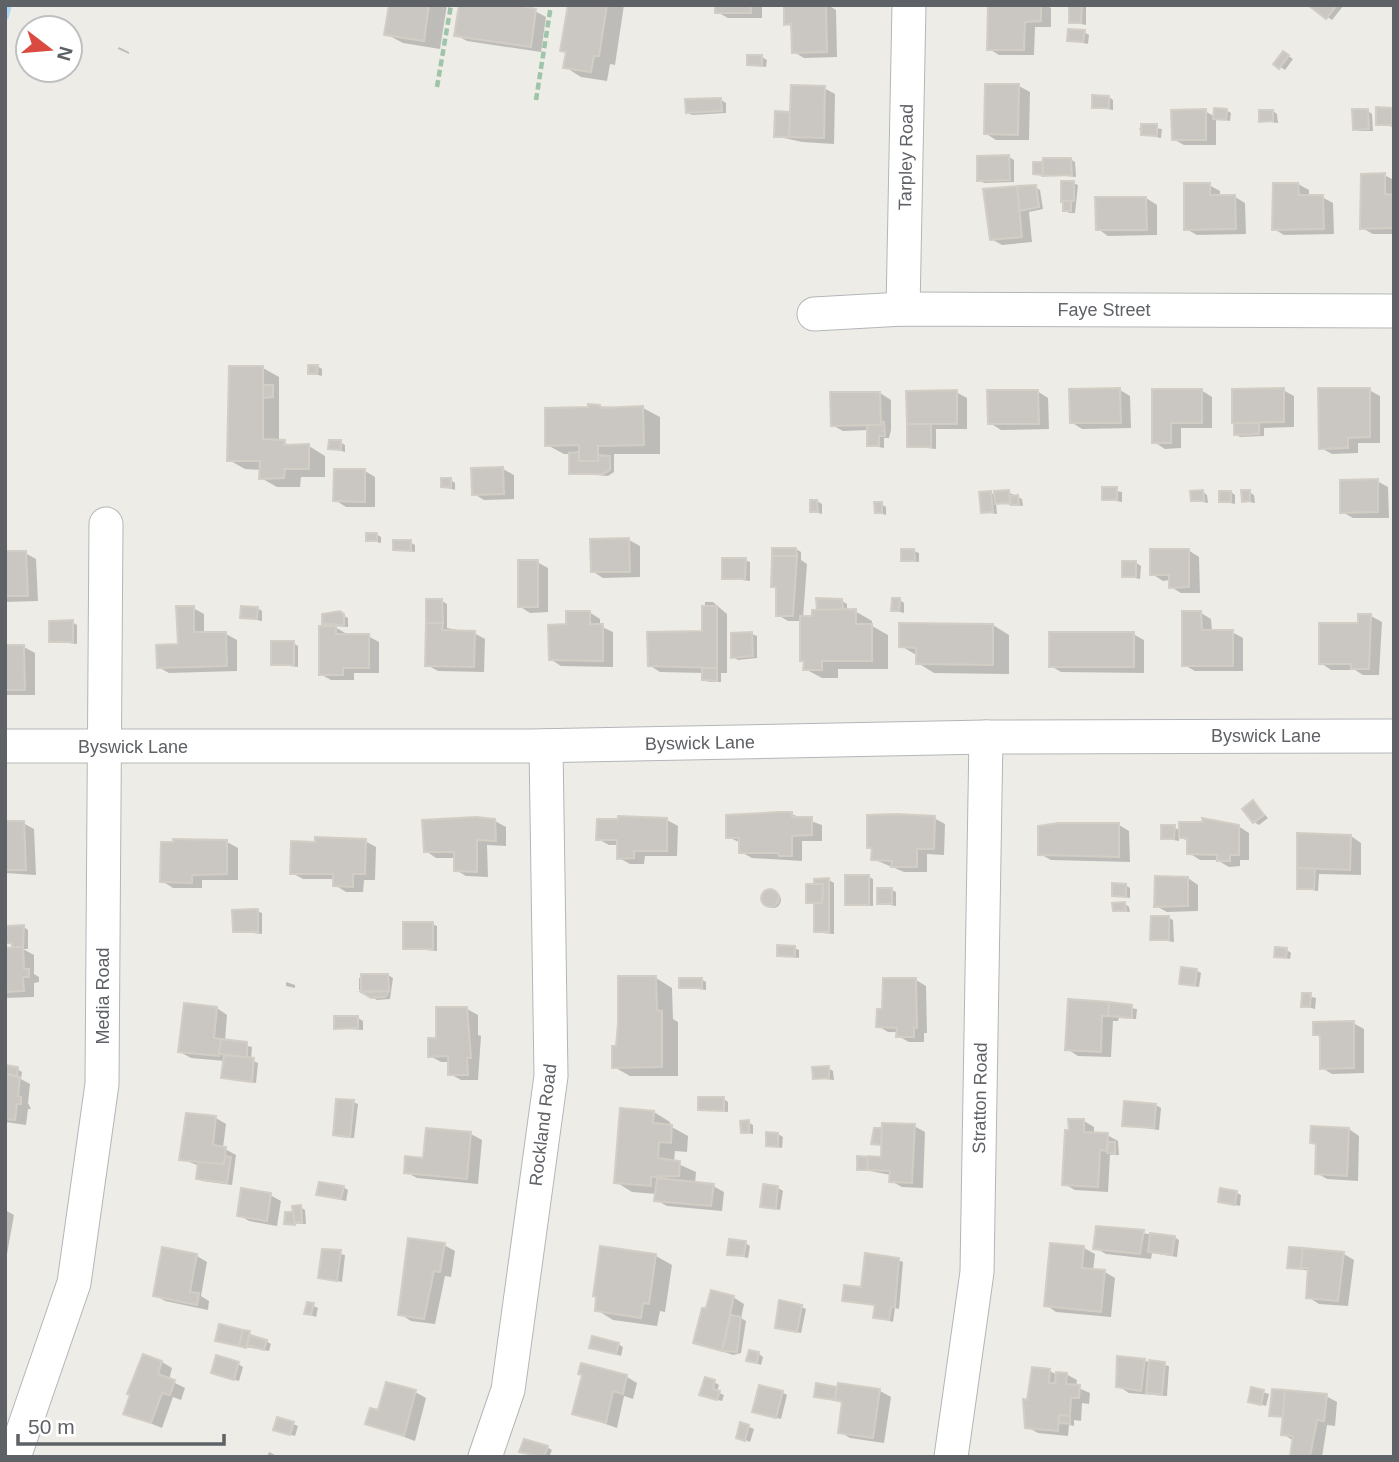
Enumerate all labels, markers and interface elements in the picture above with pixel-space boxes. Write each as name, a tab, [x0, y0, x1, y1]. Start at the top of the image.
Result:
north arrow	[14, 14, 84, 84]
text: N	[53, 44, 77, 63]
street label: Tarpley Road	[895, 104, 917, 210]
street label: Faye Street	[1057, 300, 1151, 320]
street label: Byswick Lane	[1211, 726, 1321, 746]
street label: Byswick Lane	[645, 732, 755, 754]
street label: Byswick Lane	[78, 737, 188, 757]
street label: Media Road	[93, 947, 113, 1045]
street label: Stratton Road	[969, 1042, 991, 1154]
street label: Rockland Road	[526, 1063, 560, 1187]
scale bar	[18, 1402, 224, 1446]
text: 50 m	[28, 1415, 75, 1438]

